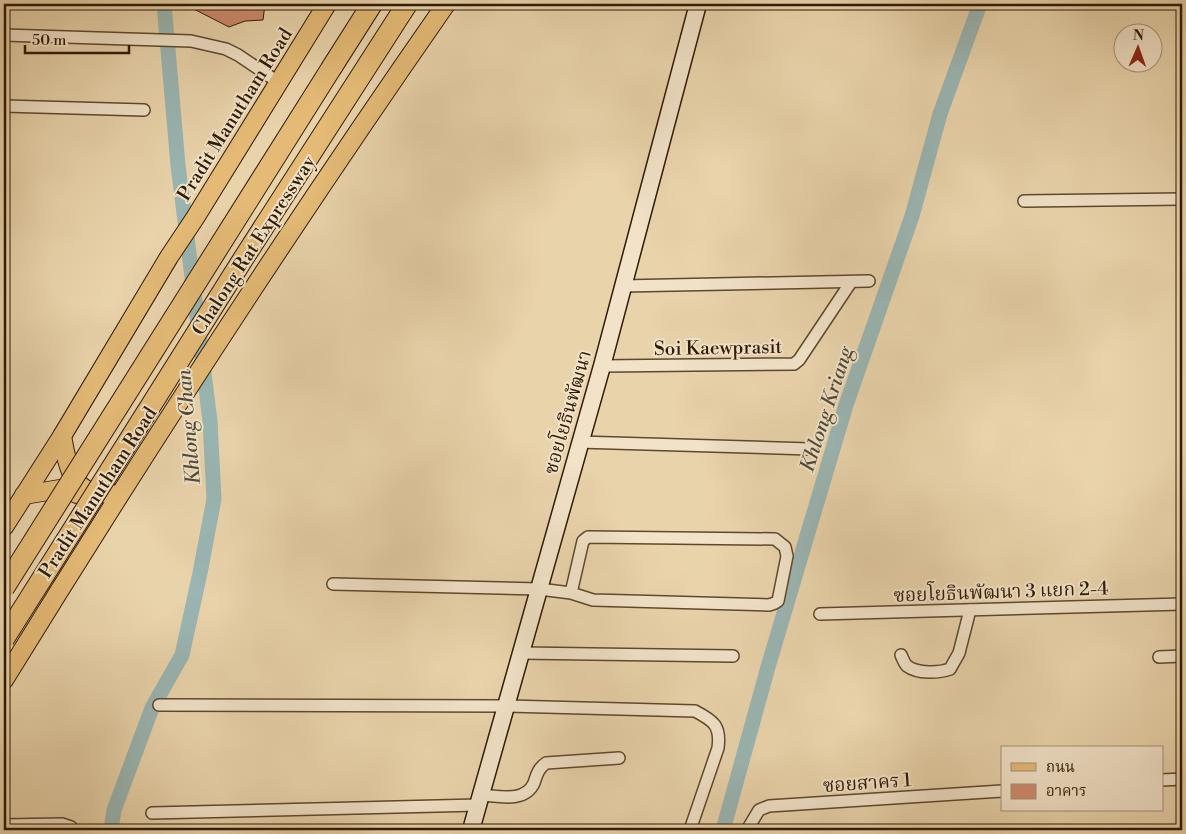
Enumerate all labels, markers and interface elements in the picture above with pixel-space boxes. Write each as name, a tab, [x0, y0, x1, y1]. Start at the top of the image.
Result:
scale bar	[25, 22, 129, 54]
north arrow	[1114, 22, 1164, 72]
street label: Pradit Manutham Road	[172, 23, 298, 205]
text: N	[1133, 27, 1144, 45]
text: 50 m	[32, 31, 66, 50]
street label: Chalong Rat Expressway	[187, 151, 321, 340]
street label: Soi Kaewprasit	[654, 335, 783, 361]
water label: Khlong Kriang	[795, 342, 860, 475]
street label: ซอยโยธินพัฒนา	[536, 347, 597, 477]
water label: Khlong Chan	[172, 367, 207, 485]
street label: Pradit Manutham Road	[34, 402, 162, 583]
street label: ซอยโยธินพัฒนา 3 แยก 2-4	[893, 573, 1109, 608]
legend	[1001, 746, 1164, 812]
text: ถนน	[1046, 758, 1075, 777]
street label: ซอยสาคร 1	[822, 768, 912, 798]
text: อาคาร	[1046, 782, 1086, 801]

